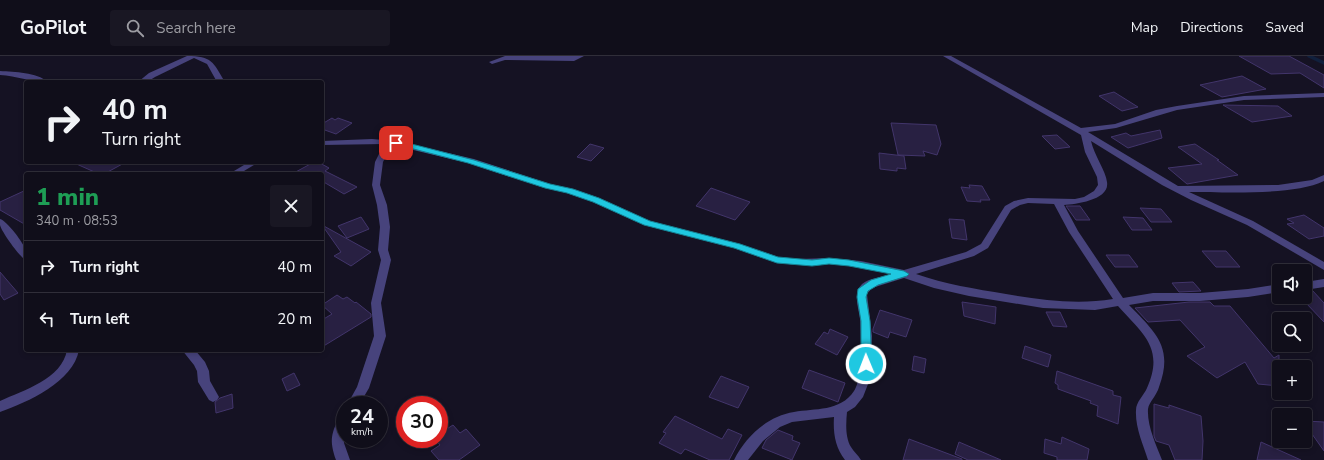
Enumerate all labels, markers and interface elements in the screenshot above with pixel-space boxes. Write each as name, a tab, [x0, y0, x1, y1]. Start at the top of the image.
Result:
search box	[110, 10, 390, 46]
text: GoPilot	[20, 15, 86, 41]
icon: search	[124, 17, 146, 39]
text: Search here	[156, 18, 236, 38]
text: Map	[1131, 18, 1158, 37]
text: Directions	[1180, 18, 1243, 37]
text: Saved	[1265, 18, 1304, 37]
text: 40 m	[102, 91, 168, 129]
icon: right	[36, 96, 88, 148]
pin	[379, 126, 413, 160]
text: Turn right	[102, 127, 181, 151]
icon: arrive	[385, 132, 407, 154]
text: 1 min	[36, 181, 99, 213]
button: close	[270, 185, 312, 227]
text: 340 m · 08:53	[36, 212, 118, 230]
icon: right	[36, 256, 58, 278]
text: Turn right	[70, 257, 139, 277]
text: 40 m	[277, 257, 312, 277]
map controls	[1272, 264, 1312, 448]
button: sound	[1272, 264, 1312, 304]
icon: left	[36, 308, 58, 330]
text: Turn left	[70, 309, 129, 329]
text: 20 m	[277, 309, 312, 329]
button: search	[1272, 312, 1312, 352]
position arrow	[845, 343, 887, 385]
button: +	[1272, 360, 1312, 400]
speed limit sign: 30	[396, 396, 448, 448]
text: 24	[350, 403, 374, 430]
button: −	[1272, 408, 1312, 448]
text: km/h	[351, 425, 373, 439]

